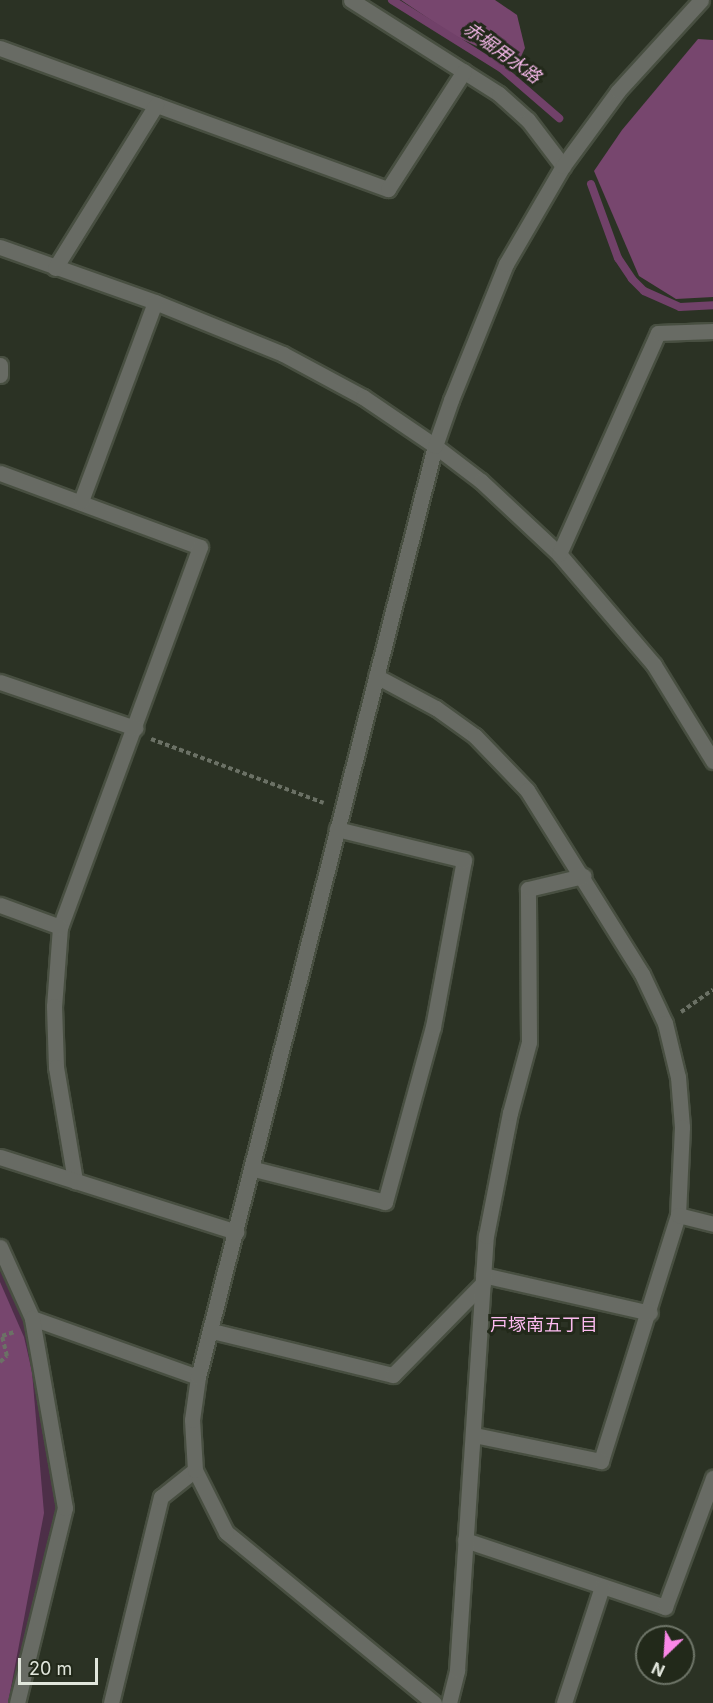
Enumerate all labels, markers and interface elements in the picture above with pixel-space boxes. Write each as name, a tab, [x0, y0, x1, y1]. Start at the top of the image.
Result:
water label: 赤堀用水路	[459, 18, 545, 88]
district label: 戸塚南五丁目	[490, 1314, 598, 1336]
north arrow	[635, 1625, 695, 1685]
scale bar	[21, 1646, 100, 1684]
text: 20 m	[29, 1658, 72, 1679]
text: N	[648, 1658, 668, 1681]

